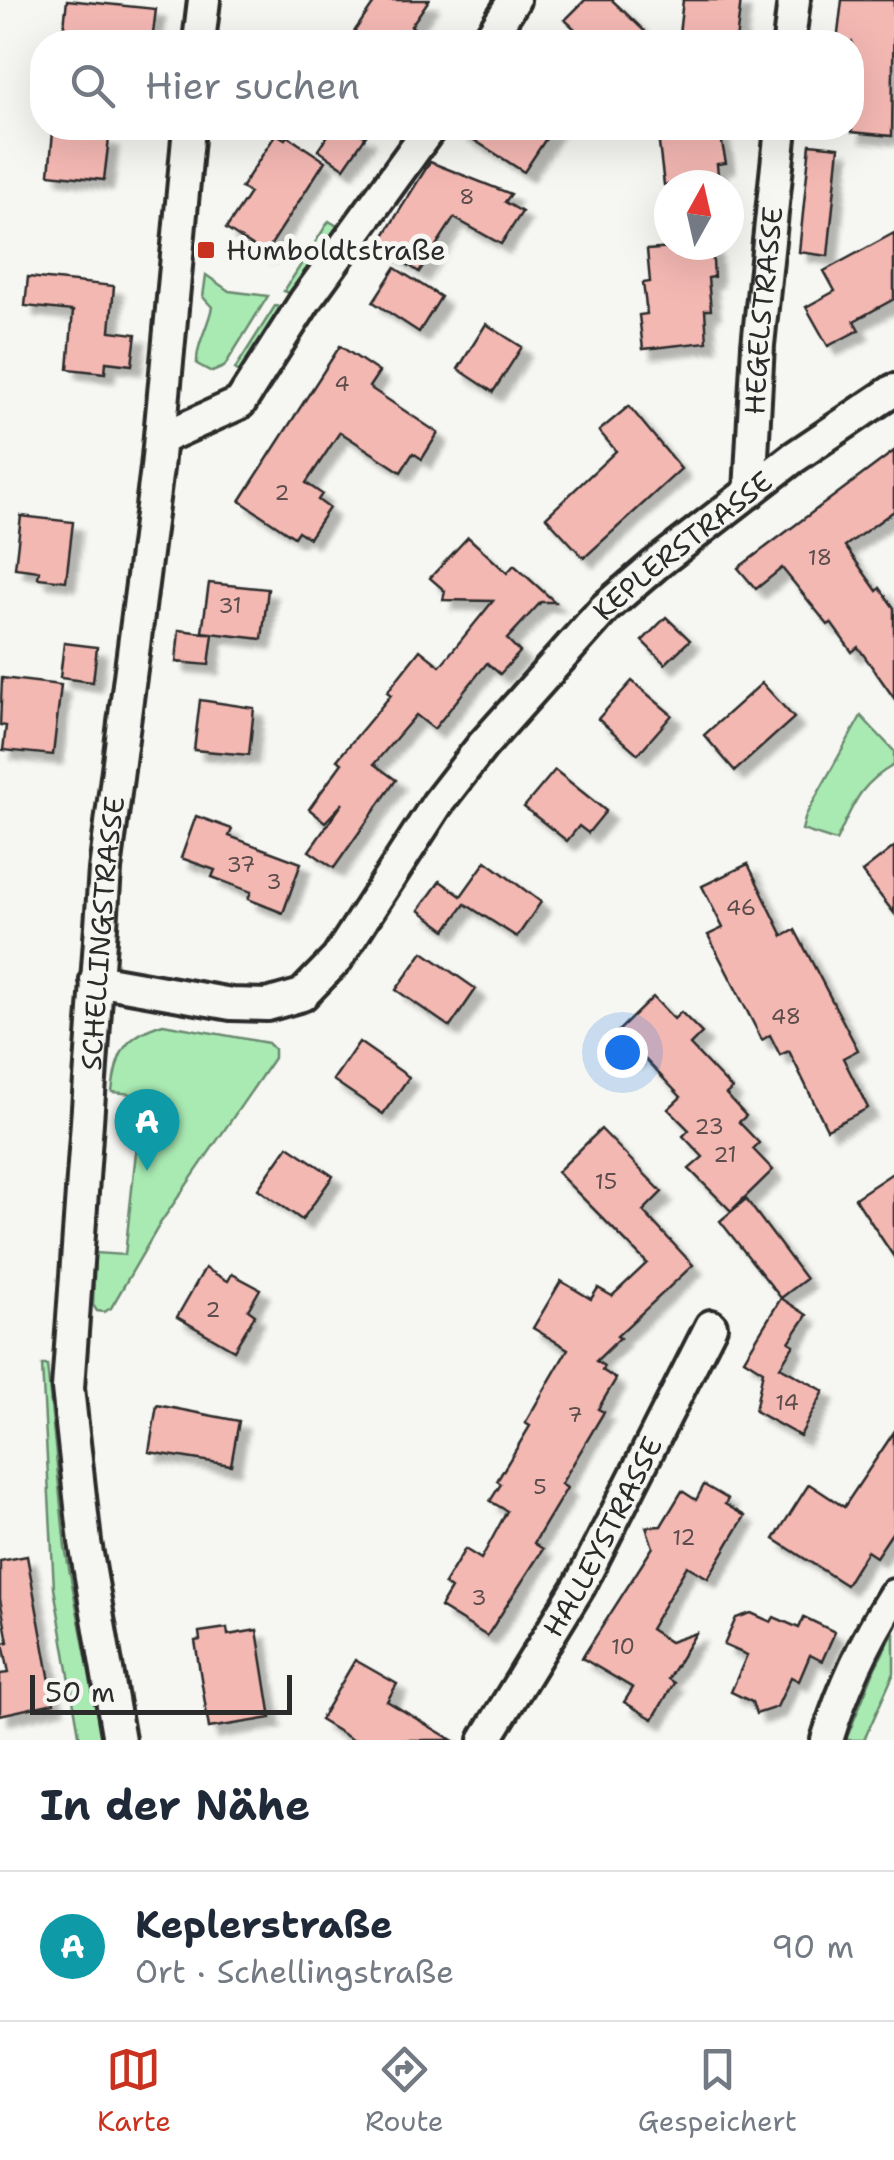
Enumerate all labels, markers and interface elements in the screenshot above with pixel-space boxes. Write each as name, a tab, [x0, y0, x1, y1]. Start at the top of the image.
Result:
search box	[30, 30, 864, 140]
icon: search	[65, 58, 120, 113]
text: Hier suchen	[145, 60, 360, 111]
north arrow	[654, 170, 744, 260]
house number: 8	[459, 182, 475, 211]
street label: HEGELSTRASSE	[735, 204, 792, 416]
place label: Humboldtstraße	[226, 231, 446, 269]
marker: Humboldtstraße	[195, 239, 217, 261]
house number: 4	[334, 369, 350, 398]
street label: KEPLERSTRASSE	[584, 462, 780, 628]
house number: 2	[274, 478, 290, 507]
house number: 18	[808, 543, 832, 572]
house number: 31	[218, 591, 242, 620]
street label: SCHELLINGSTRASSE	[72, 794, 133, 1072]
house number: 37	[227, 850, 255, 879]
house number: 3	[266, 867, 282, 896]
house number: 46	[726, 893, 756, 922]
house number: 48	[771, 1002, 801, 1031]
your location	[597, 1027, 648, 1078]
pin: A	[114, 1088, 180, 1171]
house number: 23	[694, 1112, 724, 1141]
house number: 21	[713, 1140, 737, 1169]
house number: 15	[595, 1167, 617, 1196]
house number: 2	[205, 1295, 221, 1324]
house number: 14	[775, 1388, 799, 1417]
house number: 7	[567, 1400, 583, 1429]
street label: HALLEYSTRASSE	[534, 1430, 671, 1644]
house number: 5	[533, 1472, 547, 1501]
house number: 12	[672, 1523, 696, 1552]
house number: 3	[471, 1583, 487, 1612]
house number: 10	[611, 1632, 635, 1661]
scale bar	[30, 1670, 292, 1714]
text: 50 m	[45, 1673, 115, 1711]
text: In der Nähe	[40, 1777, 310, 1833]
text: Keplerstraße	[135, 1899, 393, 1950]
text: A	[60, 1925, 85, 1968]
text: 90 m	[771, 1925, 854, 1968]
text: Ort · Schellingstraße	[135, 1950, 454, 1993]
tab: Karte	[97, 2042, 171, 2140]
tab: Route	[365, 2042, 444, 2140]
tab: Gespeichert	[638, 2042, 797, 2140]

